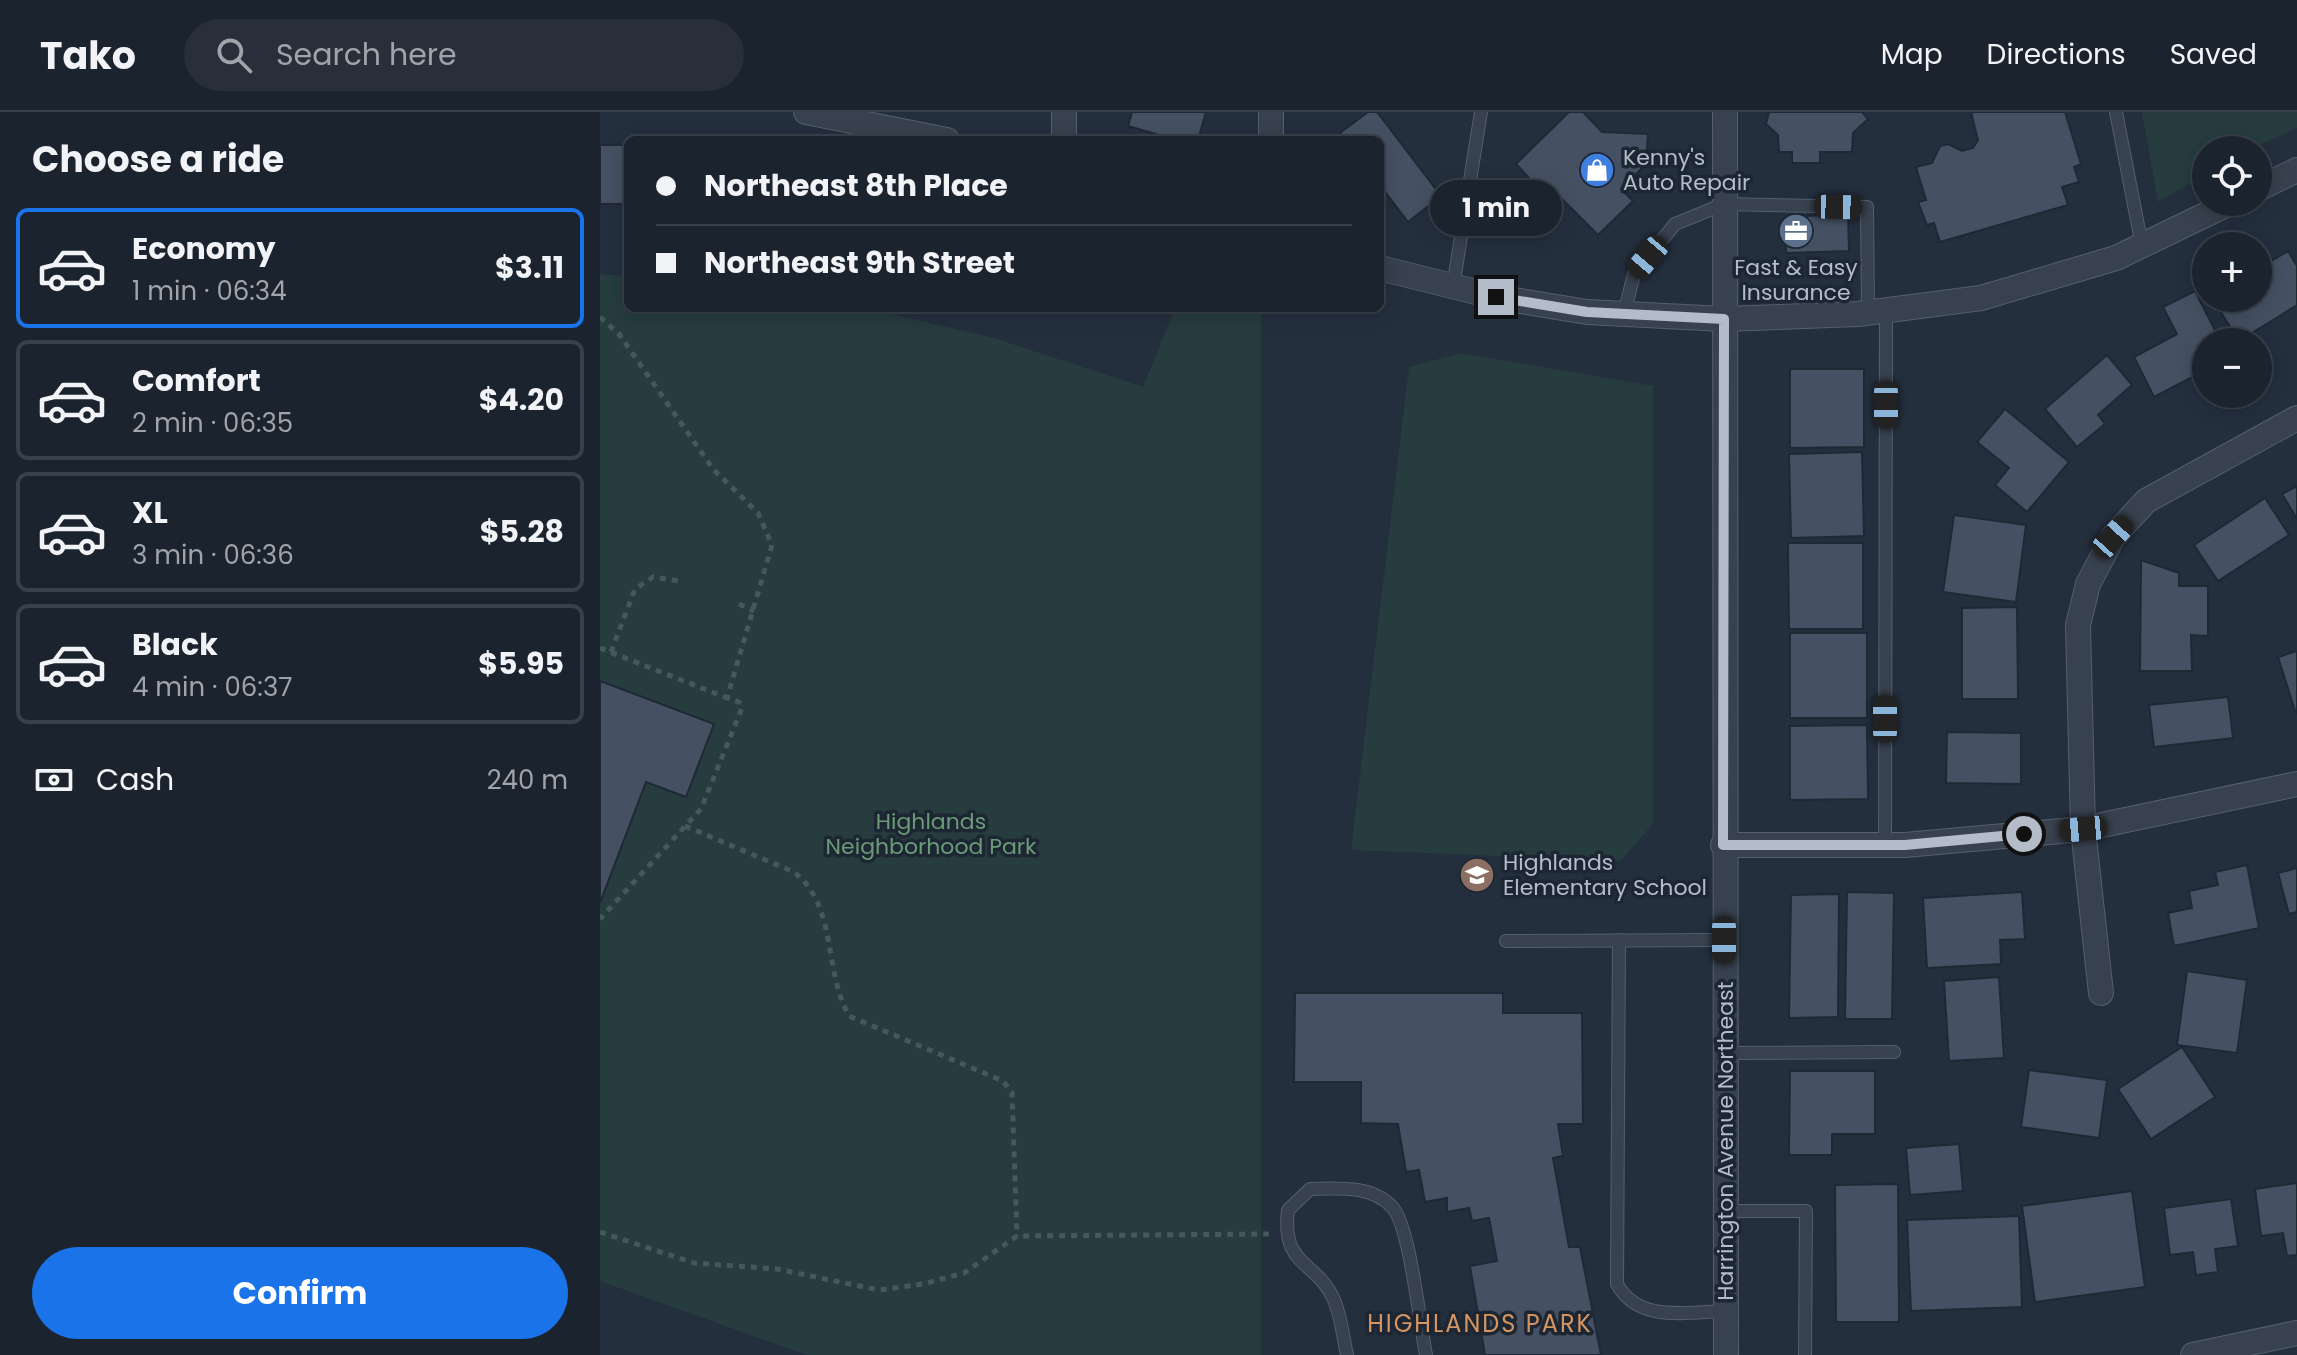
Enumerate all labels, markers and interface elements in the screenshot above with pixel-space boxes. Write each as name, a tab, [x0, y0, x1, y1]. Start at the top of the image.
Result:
search box	[184, 19, 744, 91]
text: Tako	[40, 29, 136, 82]
icon: search	[212, 33, 256, 77]
text: Search here	[276, 33, 457, 76]
text: Map	[1881, 35, 1943, 74]
text: Directions	[1987, 35, 2126, 74]
text: Saved	[2170, 35, 2257, 74]
text: Choose a ride	[32, 134, 284, 185]
map controls	[2192, 136, 2272, 408]
button: locate	[2192, 136, 2272, 216]
place label: Kenny's Auto Repair	[1623, 142, 1750, 198]
shop icon: Kenny's Auto Repair	[1578, 151, 1616, 189]
text: Northeast 8th Place	[704, 164, 1008, 207]
callout: 1 min	[1430, 181, 1562, 237]
text: 1 min	[1462, 190, 1530, 226]
car	[1814, 195, 1862, 219]
office icon: Fast & Easy Insurance	[1777, 212, 1815, 250]
text: Economy	[132, 227, 276, 270]
car	[1623, 231, 1673, 283]
icon: car	[36, 232, 108, 304]
button: +	[2192, 232, 2272, 312]
text: Northeast 9th Street	[704, 241, 1015, 284]
text: $3.11	[495, 246, 564, 289]
place label: Fast & Easy Insurance	[1734, 252, 1858, 308]
text: 1 min · 06:34	[132, 273, 287, 309]
route end	[1478, 279, 1514, 315]
button: −	[2192, 328, 2272, 408]
text: Comfort	[132, 359, 261, 402]
icon: car	[36, 364, 108, 436]
text: $4.20	[479, 378, 564, 421]
car	[1874, 381, 1898, 429]
text: 2 min · 06:35	[132, 405, 293, 441]
text: XL	[132, 491, 168, 534]
icon: car	[36, 496, 108, 568]
text: $5.28	[480, 510, 564, 553]
car	[2088, 511, 2138, 563]
text: 3 min · 06:36	[132, 537, 294, 573]
text: Black	[132, 623, 218, 666]
icon: car	[36, 628, 108, 700]
text: $5.95	[478, 642, 564, 685]
text: 4 min · 06:37	[132, 669, 292, 705]
car	[1873, 695, 1897, 743]
icon: cash	[32, 758, 76, 802]
text: Cash	[96, 758, 174, 801]
text: 240 m	[487, 762, 568, 798]
park label: Highlands Neighborhood Park	[826, 806, 1037, 862]
car	[2058, 815, 2108, 843]
route start	[2006, 816, 2042, 852]
place label: Highlands Elementary School	[1503, 847, 1707, 903]
school or university icon: Highlands Elementary School	[1458, 856, 1496, 894]
car	[1712, 916, 1736, 964]
street label: Harrington Avenue Northeast	[1710, 981, 1741, 1301]
button: Confirm	[32, 1247, 568, 1339]
district label: HIGHLANDS PARK	[1367, 1307, 1593, 1340]

